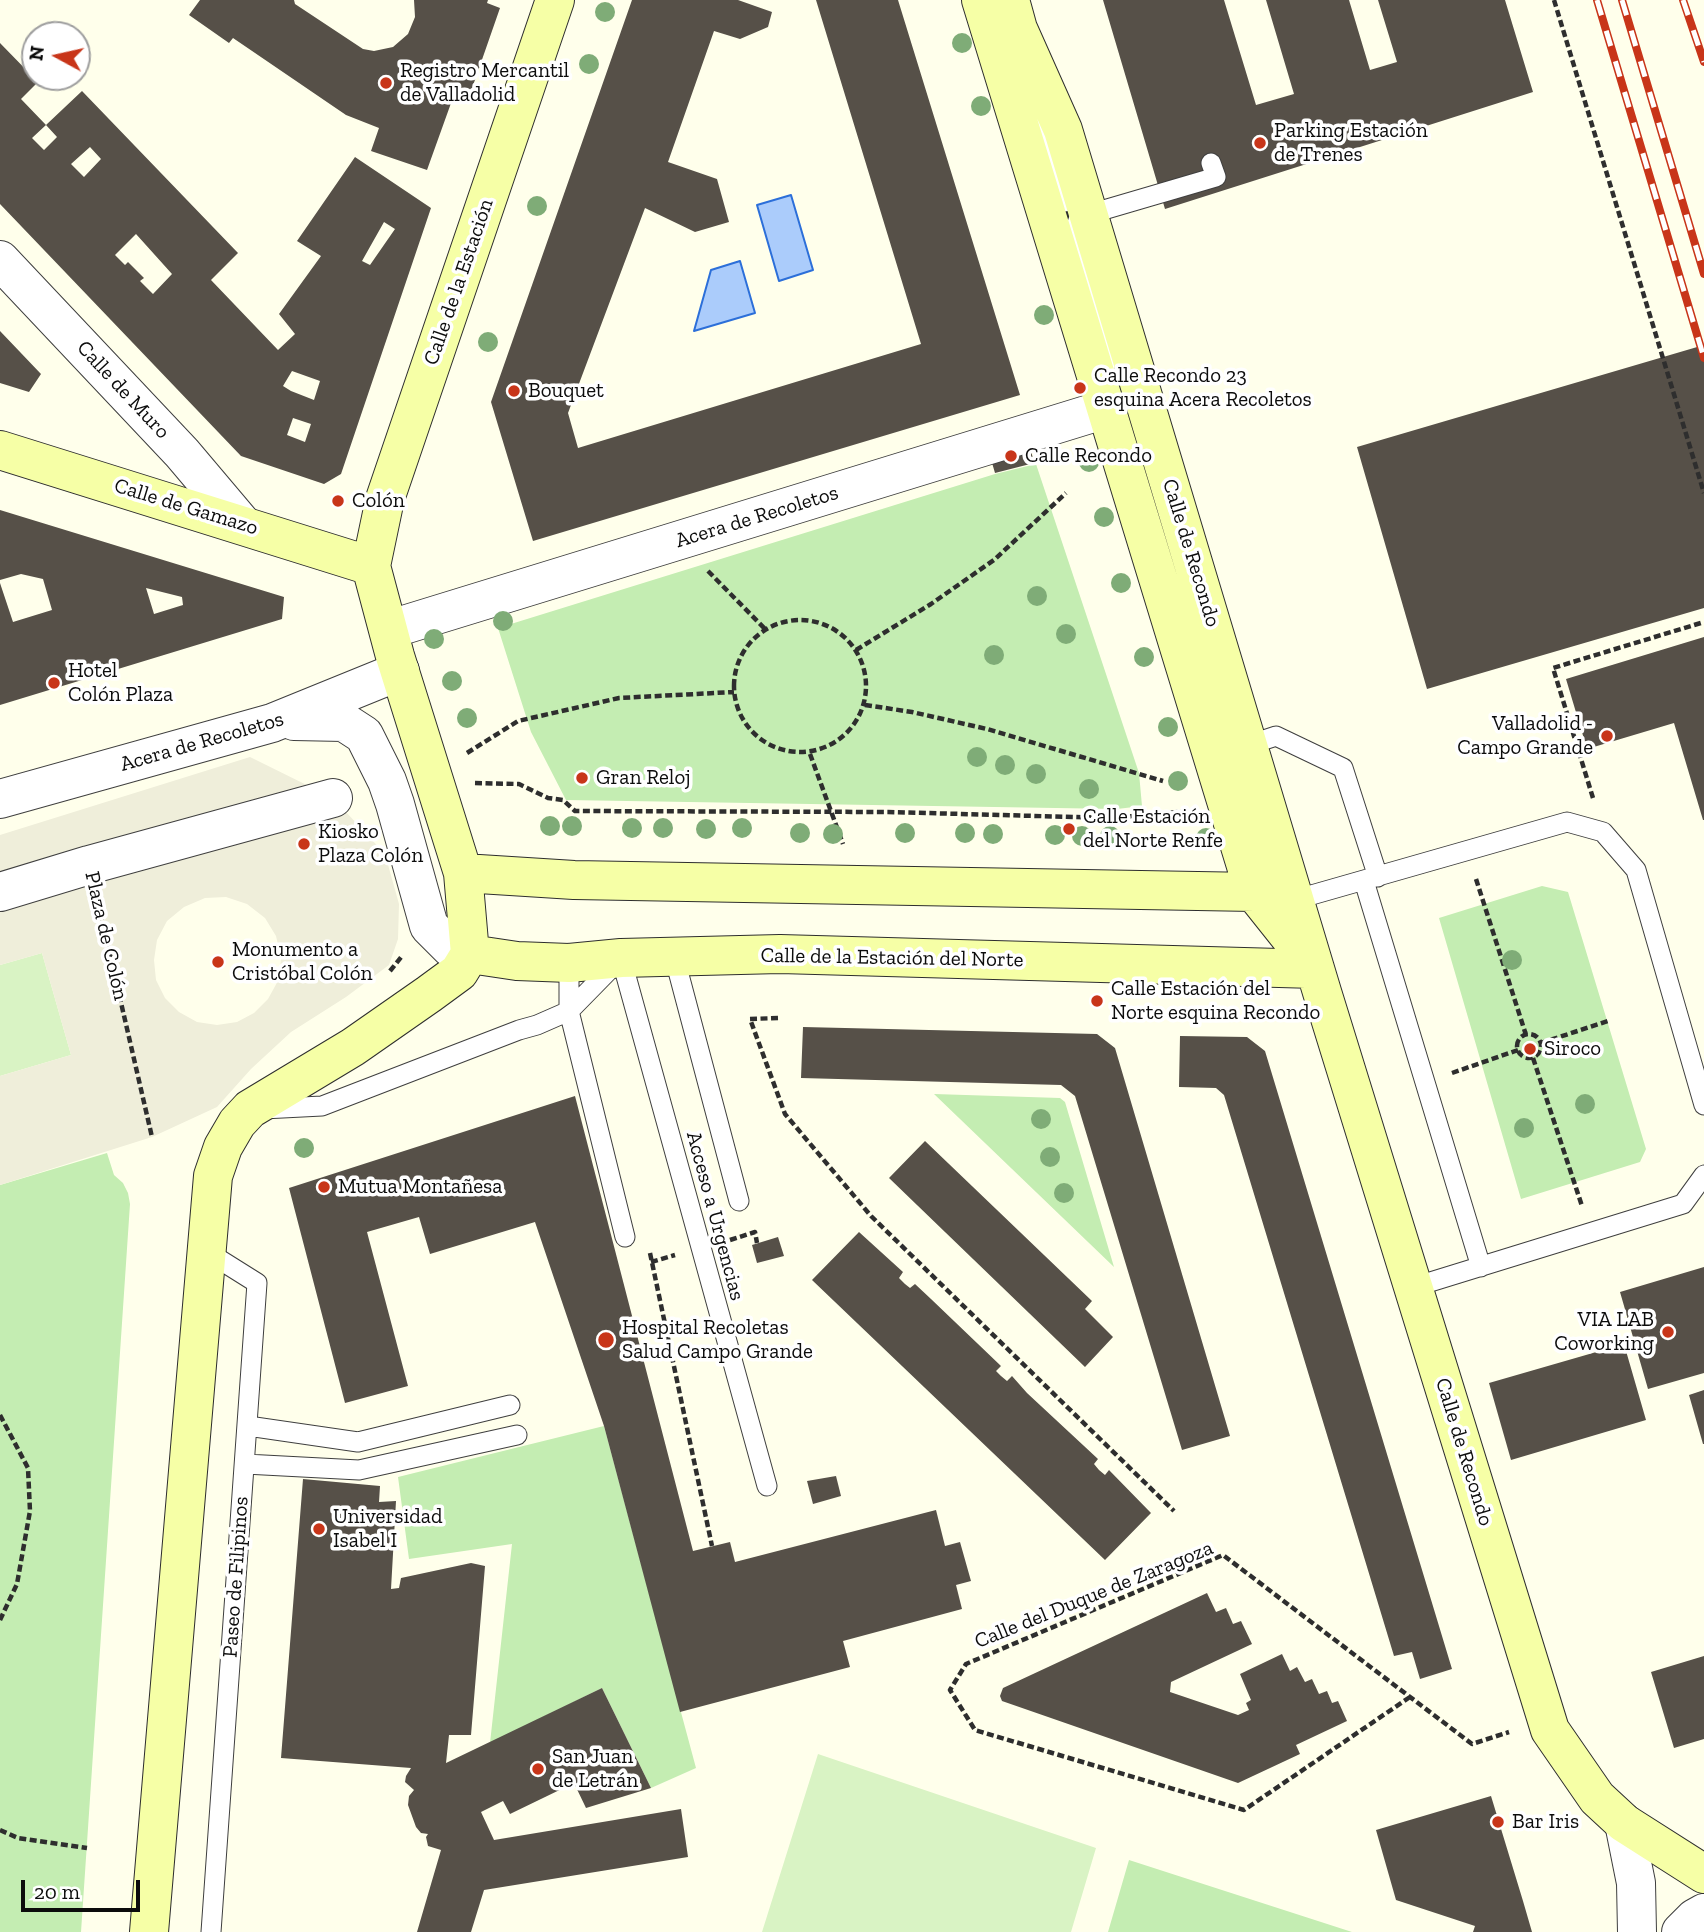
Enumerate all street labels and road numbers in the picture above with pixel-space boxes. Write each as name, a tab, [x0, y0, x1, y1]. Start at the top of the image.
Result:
street label: Calle de la Estación	[419, 196, 499, 368]
street label: Calle de Muro	[71, 336, 175, 444]
street label: Calle de Gamazo	[111, 473, 261, 541]
street label: Calle de Recondo	[1157, 476, 1225, 630]
street label: Acera de Recoletos	[672, 480, 842, 554]
street label: Acera de Recoletos	[117, 707, 287, 777]
street label: Plaza de Colón	[79, 869, 133, 1003]
street label: Calle de la Estación del Norte	[760, 943, 1024, 973]
street label: Acceso a Urgencias	[680, 1129, 750, 1303]
street label: Calle de Recondo	[1430, 1375, 1498, 1529]
street label: Paseo de Filipinos	[218, 1496, 254, 1658]
street label: Calle del Duque de Zaragoza	[971, 1536, 1217, 1654]

